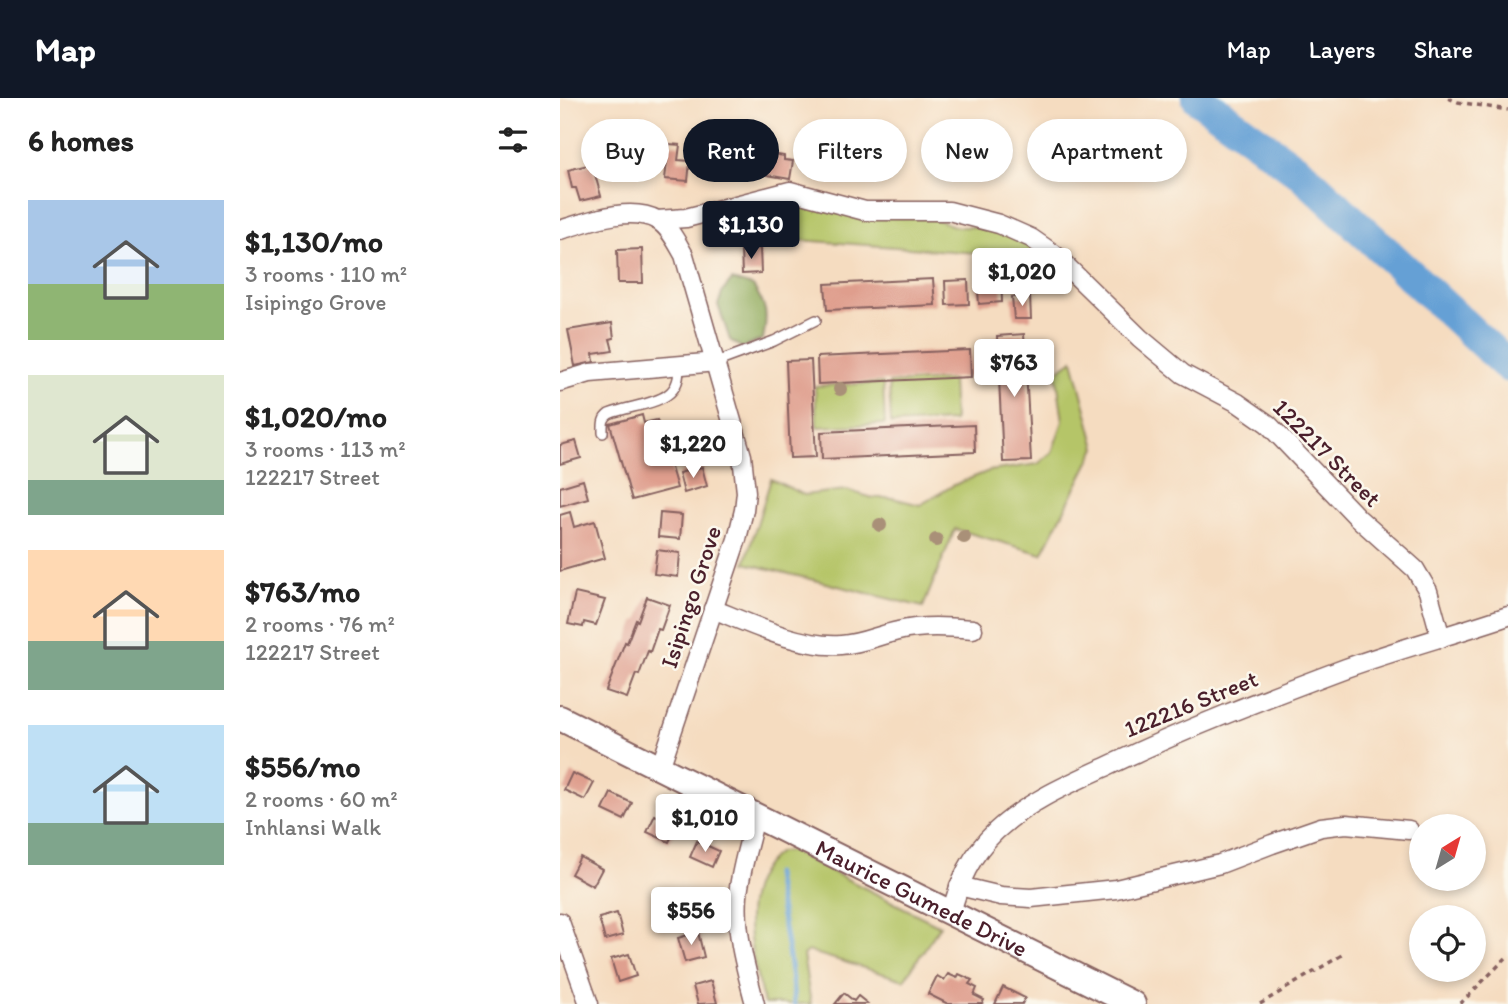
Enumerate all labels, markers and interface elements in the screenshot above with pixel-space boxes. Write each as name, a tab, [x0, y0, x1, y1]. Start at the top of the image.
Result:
text: Map	[35, 30, 96, 69]
text: Map	[1227, 35, 1271, 64]
text: Layers	[1309, 35, 1376, 64]
text: Share	[1414, 35, 1473, 64]
chip: Buy	[581, 119, 669, 182]
chip: Rent	[683, 119, 779, 182]
chip: Filters	[793, 119, 907, 182]
chip: New	[921, 119, 1013, 182]
chip: Apartment	[1027, 119, 1187, 182]
icon: filters	[494, 121, 532, 159]
text: 6 homes	[28, 122, 134, 159]
pin: $1,130	[694, 202, 808, 261]
text: $1,130	[718, 210, 784, 238]
text: $1,130/mo	[245, 223, 383, 260]
icon: home	[84, 228, 168, 312]
pin: $1,020	[965, 248, 1079, 308]
text: $1,020	[988, 257, 1056, 285]
text: 3 rooms · 110 m²	[245, 260, 407, 288]
text: Isipingo Grove	[245, 288, 387, 316]
pin: $763	[973, 340, 1055, 399]
text: $763	[990, 348, 1038, 376]
street label: 122217 Street	[1267, 393, 1387, 513]
text: $1,020/mo	[245, 398, 387, 435]
icon: home	[84, 403, 168, 487]
pin: $1,220	[636, 420, 750, 480]
text: $1,220	[660, 429, 726, 457]
text: 3 rooms · 113 m²	[245, 435, 406, 463]
text: 122217 Street	[245, 463, 380, 491]
street label: Isipingo Grove	[654, 522, 727, 672]
text: $763/mo	[245, 573, 360, 610]
icon: home	[84, 578, 168, 662]
text: 2 rooms · 76 m²	[245, 610, 395, 638]
text: 122217 Street	[245, 638, 380, 666]
street label: 122216 Street	[1120, 664, 1262, 744]
text: $556/mo	[245, 748, 361, 785]
icon: home	[84, 753, 168, 837]
text: 2 rooms · 60 m²	[245, 785, 398, 813]
pin: $1,010	[648, 794, 762, 854]
text: $1,010	[672, 803, 738, 831]
text: Inhlansi Walk	[245, 813, 381, 841]
north arrow	[1409, 814, 1486, 891]
map controls	[1409, 814, 1486, 982]
street label: Maurice Gumede Drive	[811, 833, 1033, 963]
pin: $556	[650, 888, 732, 947]
text: $556	[667, 896, 715, 924]
button: locate	[1409, 905, 1486, 982]

